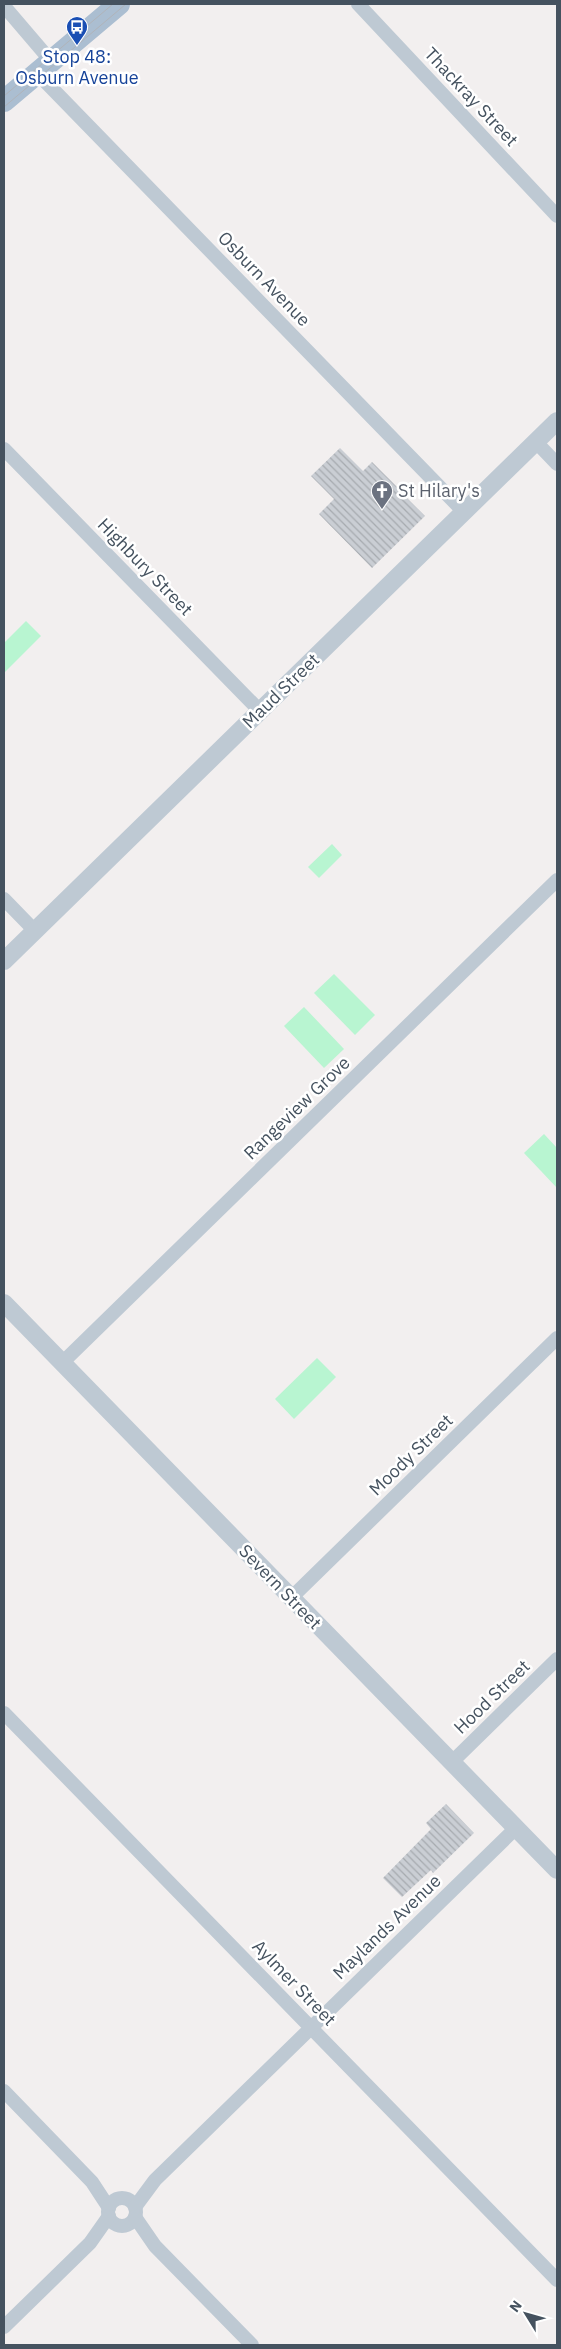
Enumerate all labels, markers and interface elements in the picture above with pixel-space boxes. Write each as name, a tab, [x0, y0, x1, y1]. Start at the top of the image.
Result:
bus stop icon: Stop 48: Osburn Avenue	[65, 15, 89, 46]
street label: Thackray Street	[420, 42, 523, 151]
place label: Stop 48: Osburn Avenue	[15, 45, 139, 89]
street label: Osburn Avenue	[213, 226, 316, 331]
church icon: St Hilary's	[370, 479, 394, 510]
place label: St Hilary's	[398, 479, 480, 502]
street label: Highbury Street	[93, 513, 198, 620]
street label: Maud Street	[237, 648, 324, 733]
street label: Rangeview Grove	[239, 1051, 355, 1164]
street label: Moody Street	[364, 1409, 457, 1500]
street label: Severn Street	[234, 1539, 327, 1634]
street label: Hood Street	[449, 1655, 535, 1739]
street label: Maylands Avenue	[328, 1869, 446, 1984]
street label: Aylmer Street	[248, 1935, 341, 2031]
north arrow	[501, 2289, 551, 2339]
text: N	[505, 2297, 526, 2316]

